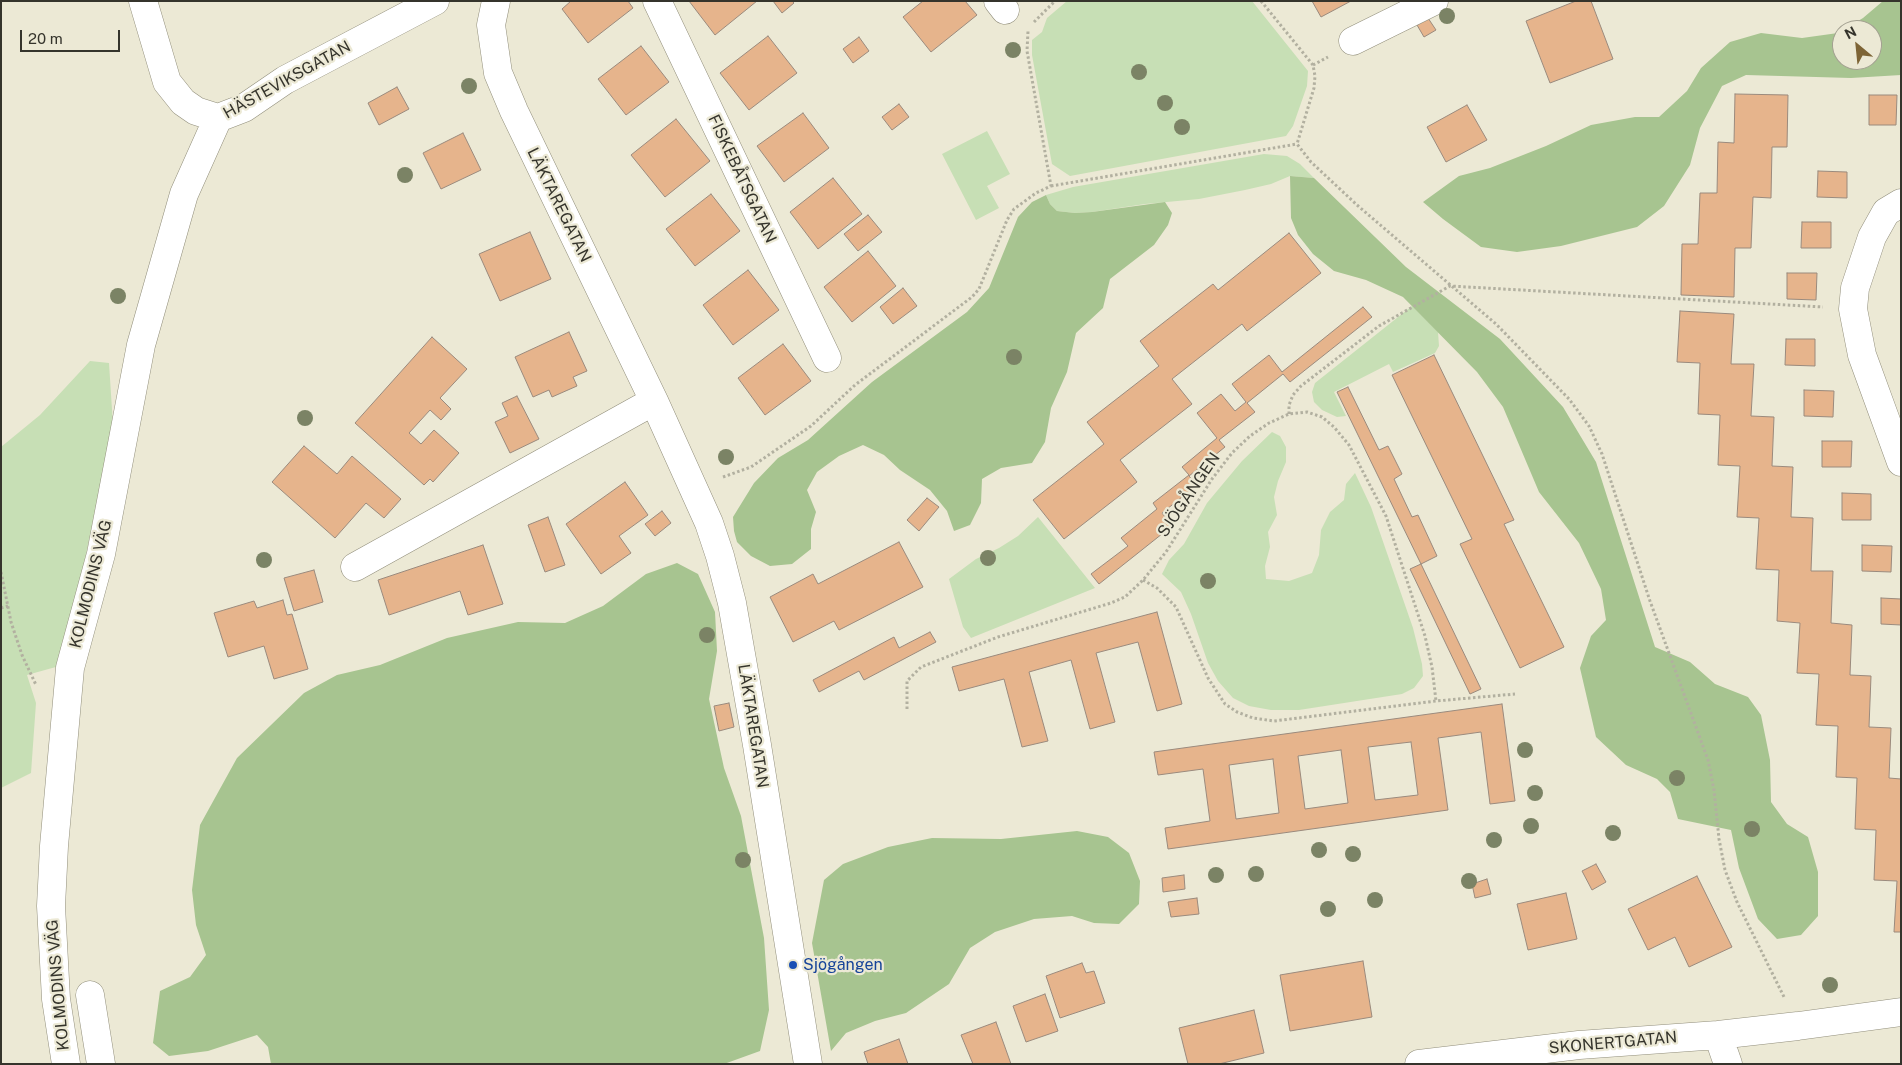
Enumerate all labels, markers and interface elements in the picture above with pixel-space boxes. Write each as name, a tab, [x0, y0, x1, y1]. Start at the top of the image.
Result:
scale bar	[22, 20, 122, 52]
north arrow	[1832, 20, 1882, 70]
text: N	[1842, 23, 1859, 42]
text: 20 m	[28, 30, 63, 47]
street label: HÄSTEVIKSGATAN	[220, 37, 354, 123]
street label: FISKEBÅTSGATAN	[704, 112, 780, 246]
street label: LÄKTAREGATAN	[523, 145, 595, 265]
street label: SJÖGÅNGEN	[1154, 449, 1224, 541]
street label: KOLMODINS VÄG	[66, 518, 116, 650]
street label: LÄKTAREGATAN	[734, 663, 772, 789]
street label: KOLMODINS VÄG	[43, 919, 73, 1051]
place label: Sjögången	[803, 955, 883, 975]
marker: Sjögången	[787, 959, 799, 971]
street label: SKONERTGATAN	[1548, 1028, 1678, 1058]

